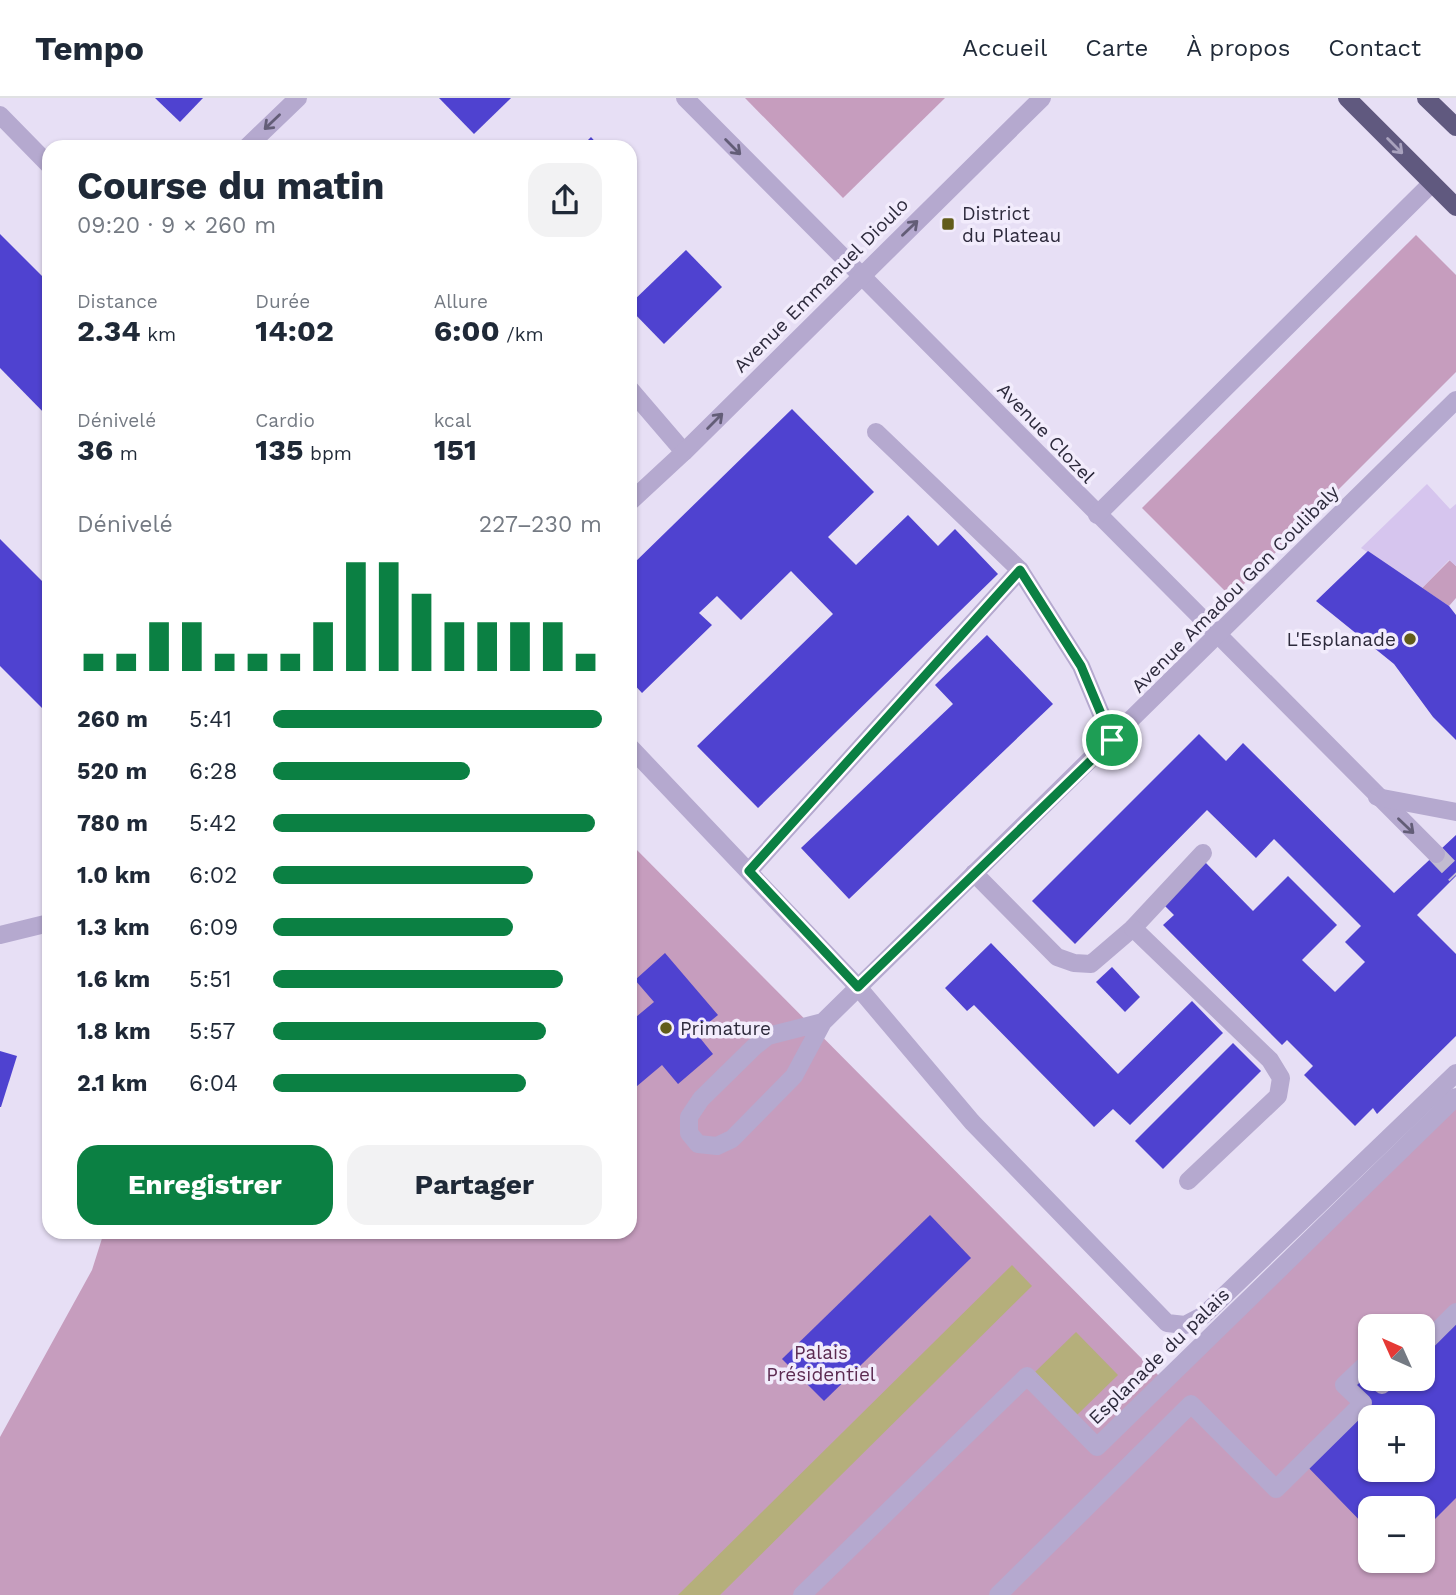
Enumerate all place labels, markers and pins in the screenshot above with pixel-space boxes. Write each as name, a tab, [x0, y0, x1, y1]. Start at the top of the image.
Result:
place label: District du Plateau	[962, 202, 1061, 247]
marker: District du Plateau	[940, 216, 956, 232]
place label: L'Esplanade	[1286, 628, 1396, 651]
marker: L'Esplanade	[1402, 631, 1418, 647]
pin	[1082, 710, 1142, 770]
place label: Primature	[680, 1017, 771, 1040]
marker: Primature	[658, 1020, 674, 1036]

